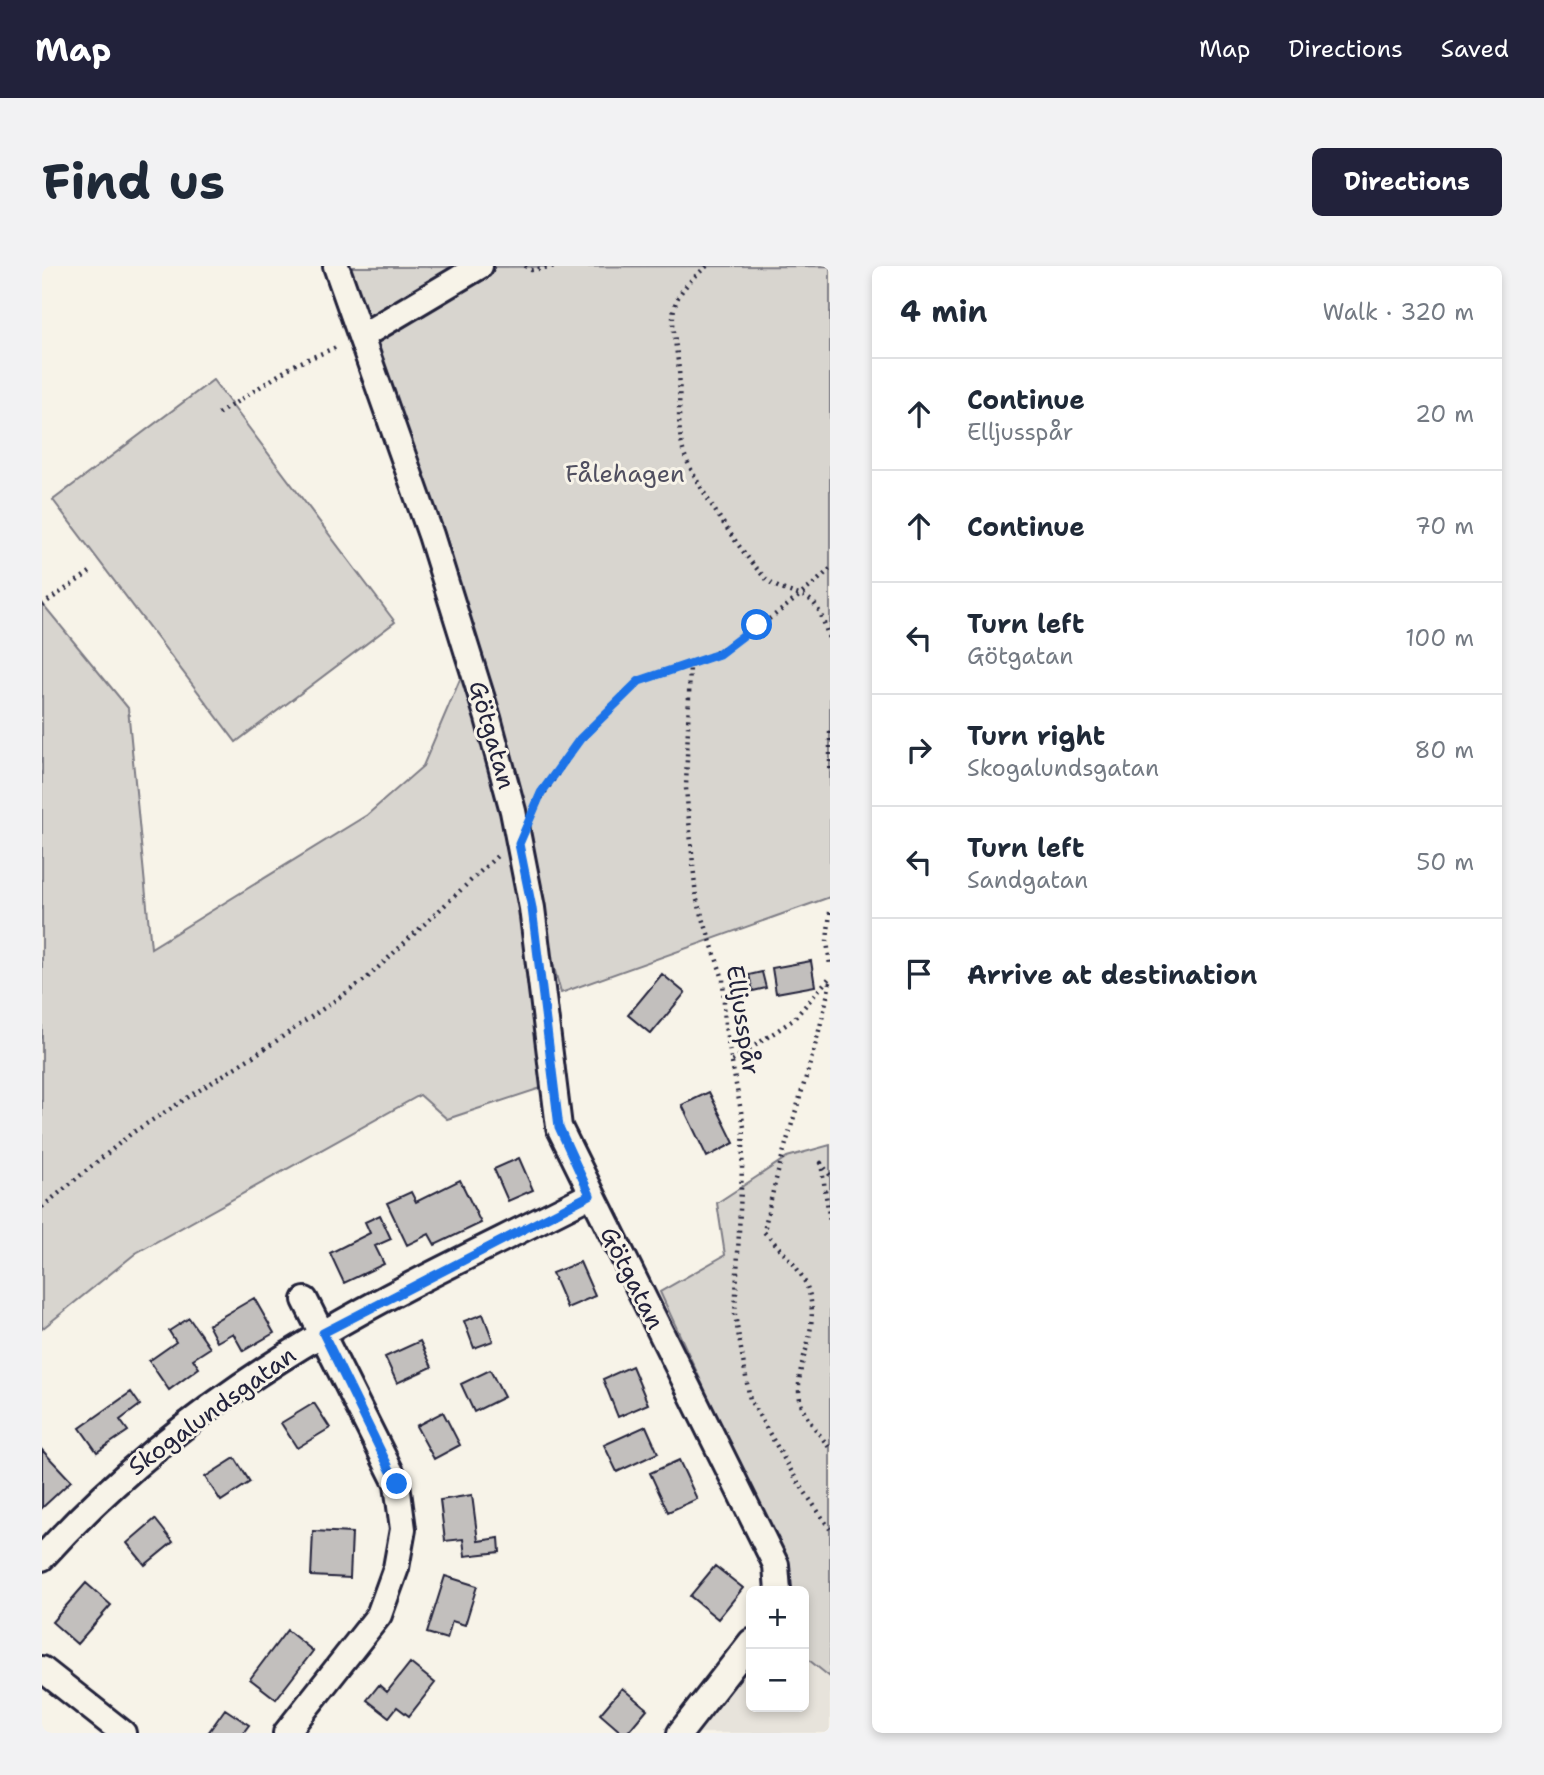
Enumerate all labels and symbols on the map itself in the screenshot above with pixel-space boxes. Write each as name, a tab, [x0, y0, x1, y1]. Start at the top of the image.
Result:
park label: Fålehagen	[565, 458, 685, 490]
route start	[741, 609, 772, 640]
street label: Götgatan	[461, 677, 523, 793]
street label: Elljusspår	[719, 963, 767, 1077]
street label: Götgatan	[593, 1221, 671, 1335]
street label: Skogalundsgatan	[122, 1339, 302, 1483]
route end	[381, 1468, 412, 1499]

